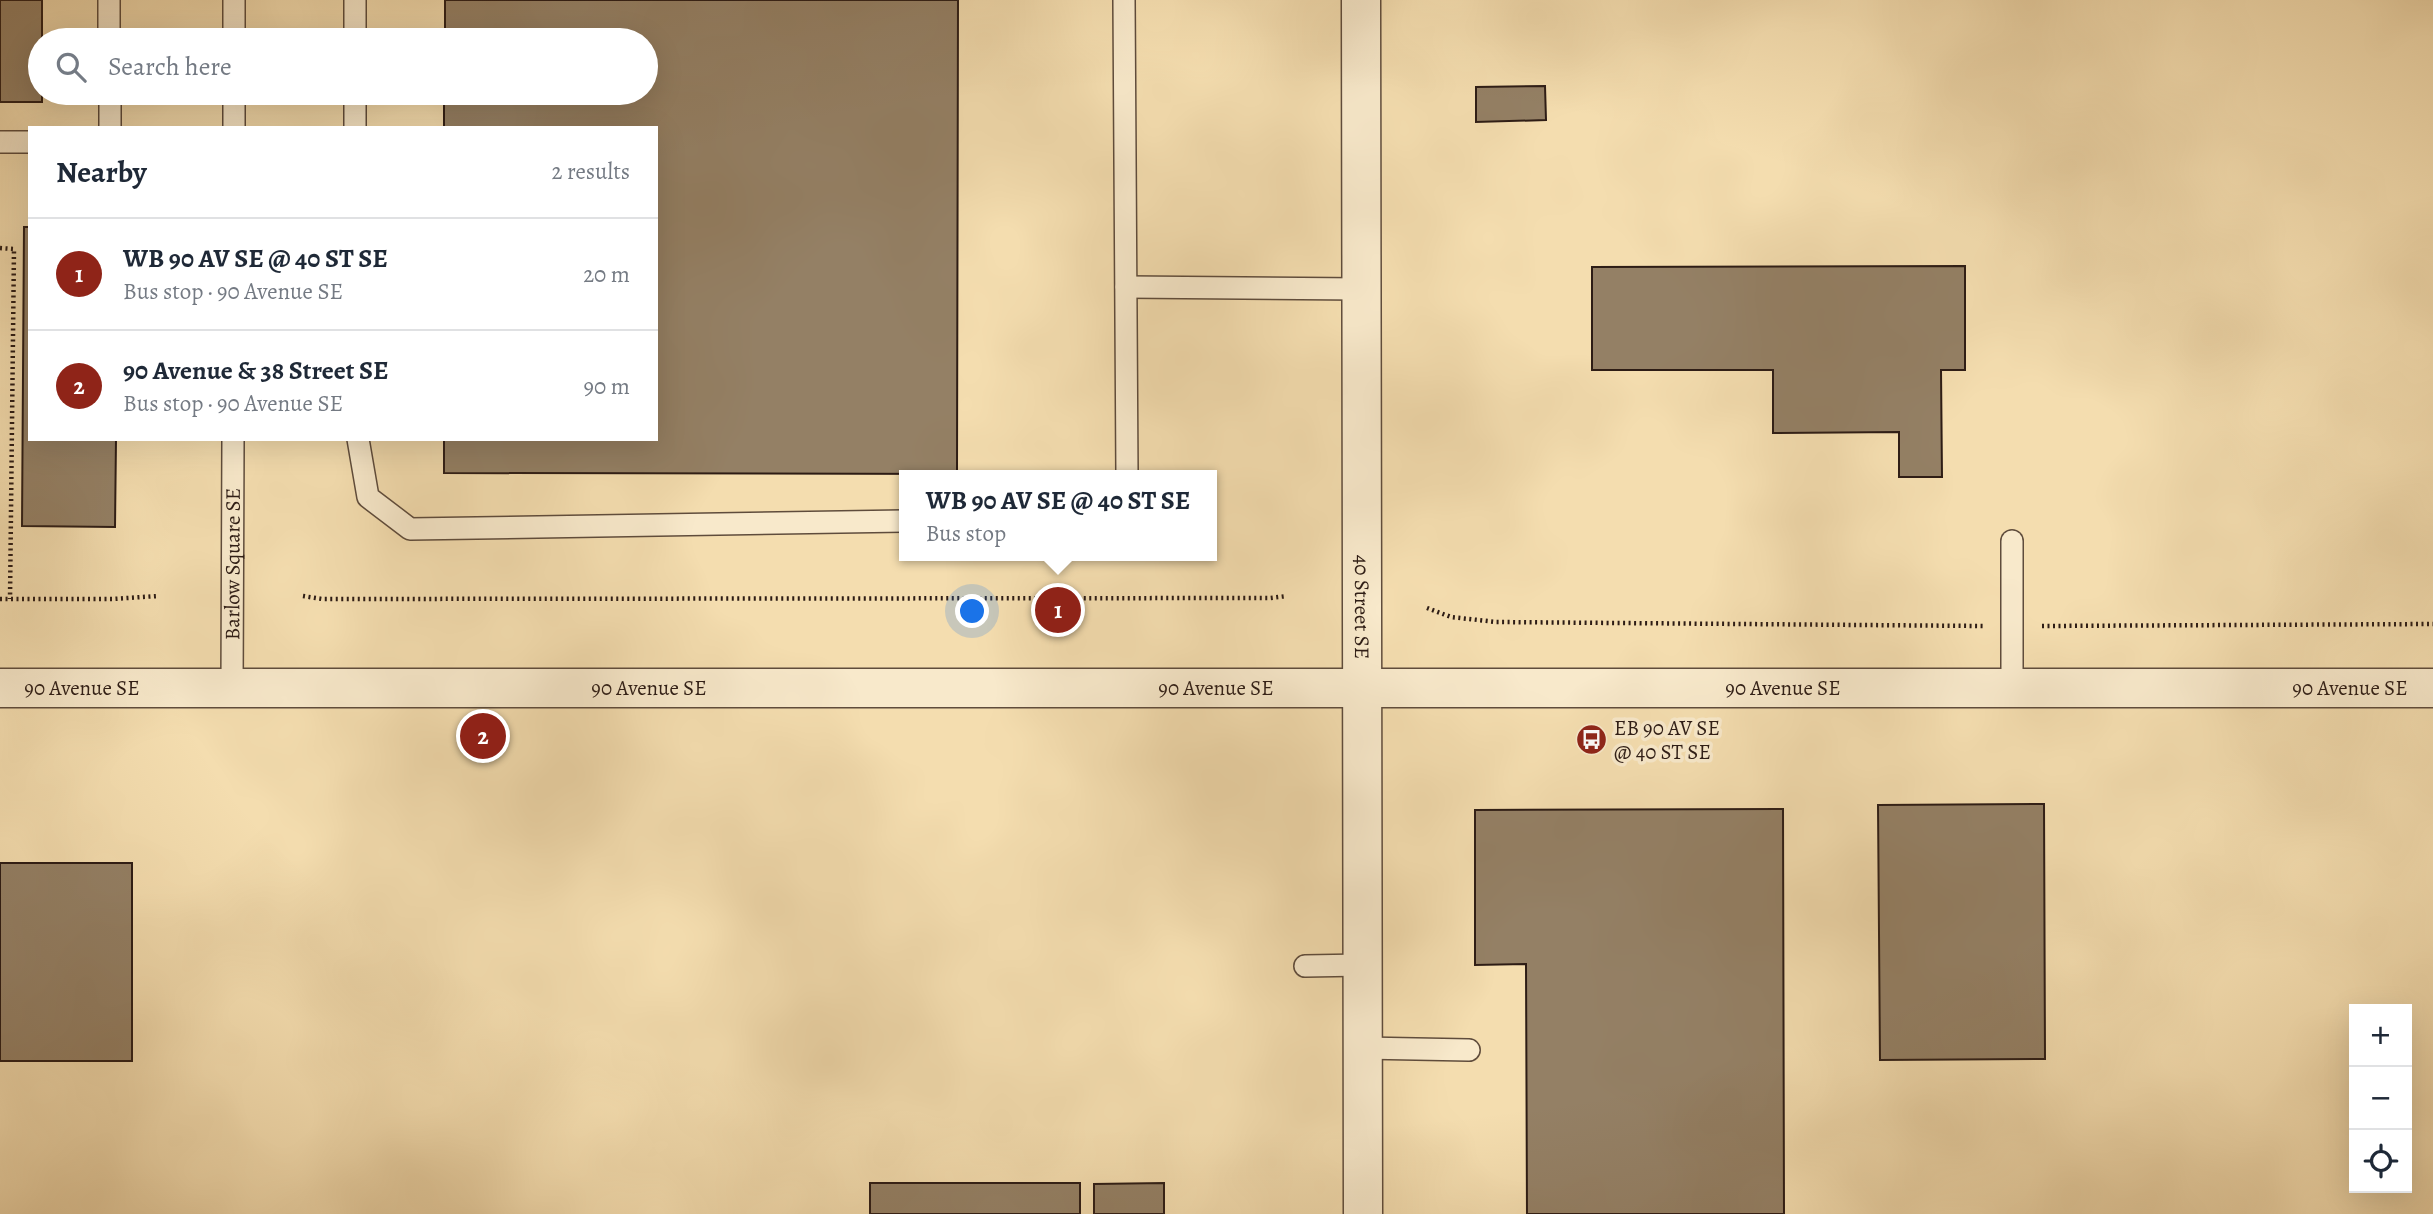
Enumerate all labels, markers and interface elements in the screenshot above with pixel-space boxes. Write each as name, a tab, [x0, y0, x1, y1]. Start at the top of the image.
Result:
search box	[28, 28, 658, 105]
icon: search	[52, 48, 90, 86]
text: Search here	[108, 49, 232, 84]
text: Nearby	[56, 152, 147, 192]
text: 2 results	[552, 156, 630, 187]
text: WB 90 AV SE @ 40 ST SE	[123, 241, 388, 276]
text: 1	[75, 259, 83, 290]
text: 20 m	[583, 259, 630, 290]
text: Bus stop · 90 Avenue SE	[123, 276, 343, 307]
text: 90 Avenue & 38 Street SE	[123, 353, 389, 388]
text: 2	[73, 371, 85, 402]
text: 90 m	[584, 371, 630, 402]
text: Bus stop · 90 Avenue SE	[123, 388, 343, 419]
popup	[899, 470, 1217, 561]
text: WB 90 AV SE @ 40 ST SE	[926, 483, 1190, 518]
street label: Barlow Square SE	[218, 488, 247, 640]
text: Bus stop	[926, 518, 1006, 549]
street label: 40 Street SE	[1348, 555, 1376, 659]
pin: 1	[1035, 584, 1081, 636]
your location	[955, 594, 989, 628]
street label: 90 Avenue SE	[24, 674, 140, 702]
street label: 90 Avenue SE	[591, 674, 707, 702]
street label: 90 Avenue SE	[1158, 674, 1274, 702]
street label: 90 Avenue SE	[1725, 674, 1841, 702]
street label: 90 Avenue SE	[2292, 674, 2408, 702]
pin: 2	[460, 710, 506, 762]
place label: EB 90 AV SE @ 40 ST SE	[1614, 714, 1720, 766]
bus stop icon: EB 90 AV SE @ 40 ST SE	[1574, 723, 1608, 757]
map controls	[2349, 1004, 2412, 1193]
button: +	[2349, 1004, 2412, 1067]
button: −	[2349, 1067, 2412, 1130]
button: locate	[2349, 1130, 2412, 1193]

